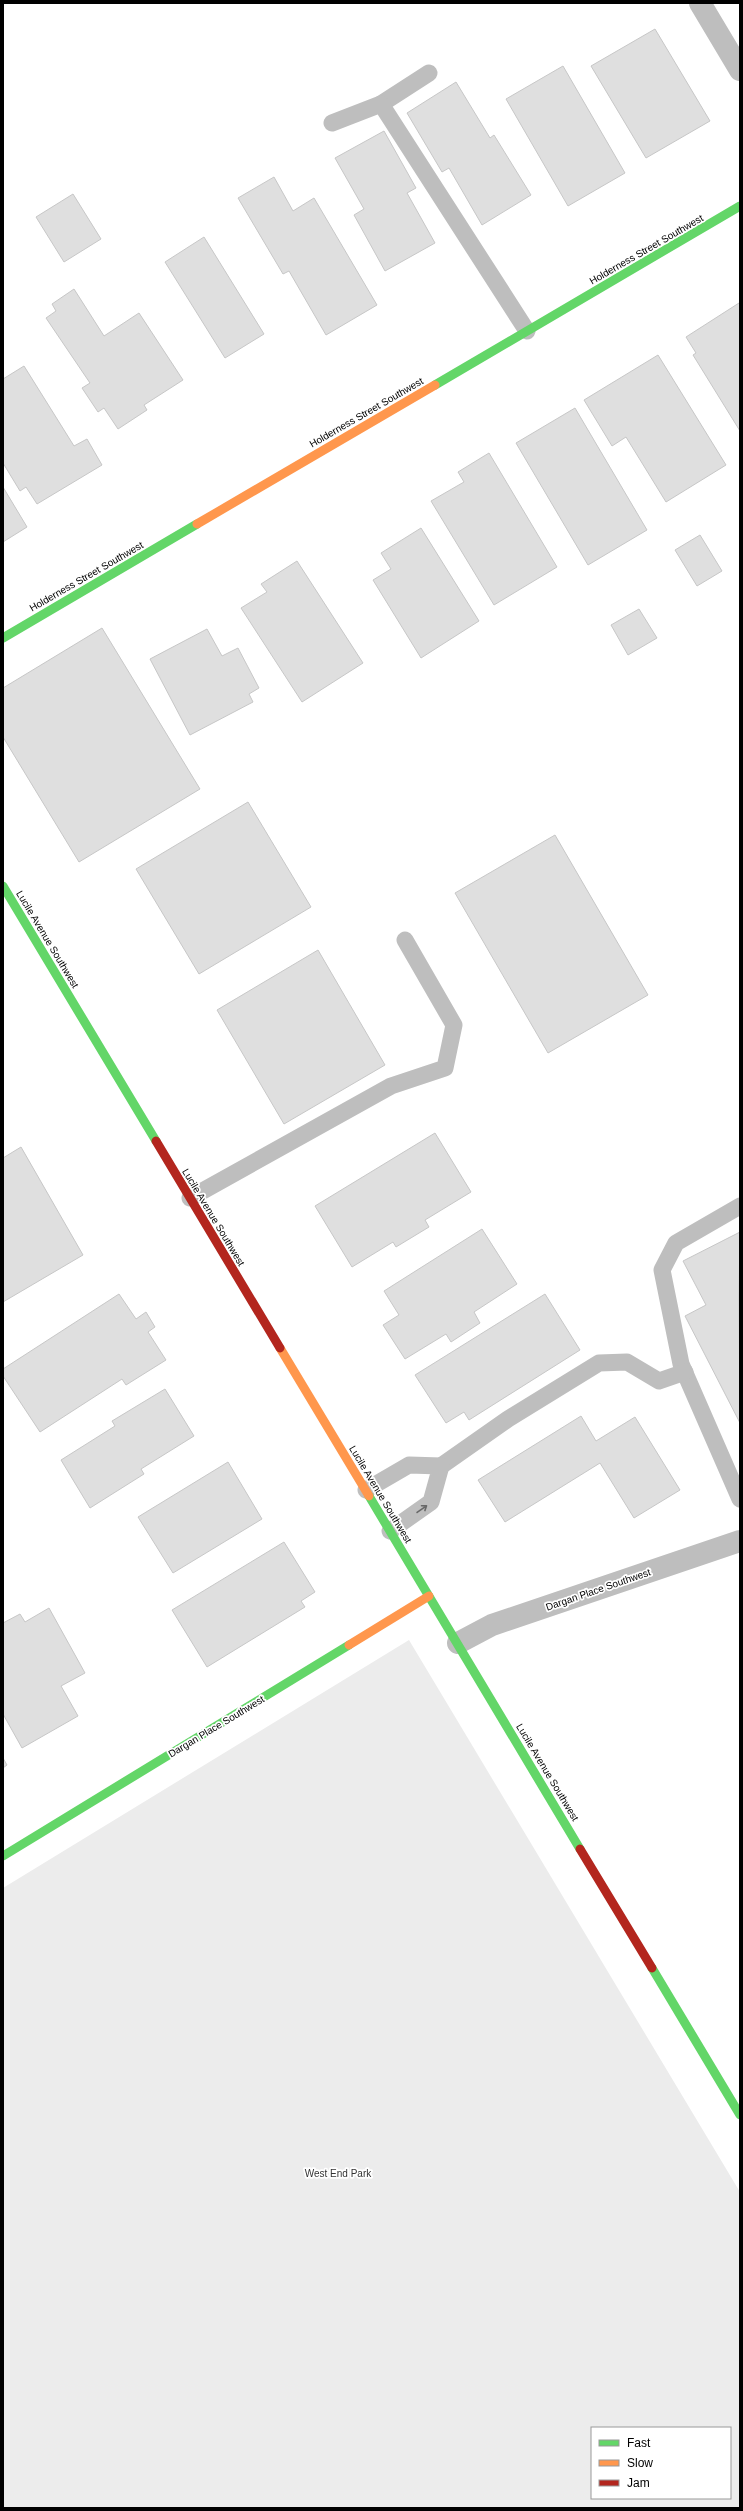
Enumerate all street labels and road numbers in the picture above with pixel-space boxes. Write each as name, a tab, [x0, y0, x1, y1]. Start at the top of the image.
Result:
street label: Holderness Street Southwest	[587, 212, 705, 287]
street label: Holderness Street Southwest	[307, 375, 425, 450]
street label: Holderness Street Southwest	[27, 539, 145, 614]
street label: Lucile Avenue Southwest	[14, 889, 81, 990]
street label: Lucile Avenue Southwest	[180, 1167, 247, 1268]
street label: Lucile Avenue Southwest	[347, 1444, 414, 1545]
street label: Dargan Place Southwest	[544, 1566, 652, 1613]
street label: Dargan Place Southwest	[166, 1693, 266, 1759]
street label: Lucile Avenue Southwest	[514, 1722, 581, 1823]

